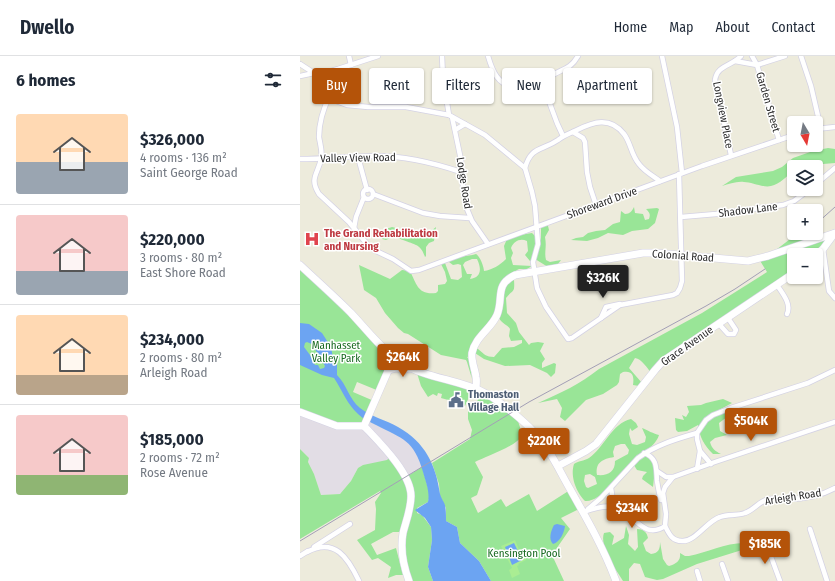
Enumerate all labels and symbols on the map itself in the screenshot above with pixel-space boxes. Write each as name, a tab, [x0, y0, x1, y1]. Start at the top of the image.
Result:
street label: Garden Street	[753, 70, 783, 134]
street label: Longview Place	[710, 80, 736, 150]
north arrow	[787, 116, 823, 152]
street label: Valley View Road	[320, 151, 396, 165]
street label: Lodge Road	[454, 156, 474, 210]
street label: Shoreward Drive	[565, 184, 639, 222]
street label: Shadow Lane	[718, 200, 778, 220]
place label: The Grand Rehabilitation and Nursing	[324, 227, 438, 253]
hospital icon: The Grand Rehabilitation and Nursing	[303, 230, 321, 248]
street label: Colonial Road	[652, 247, 714, 265]
pin: $326K	[575, 265, 631, 299]
street label: Grace Avenue	[658, 323, 716, 369]
park label: Manhasset Valley Park	[312, 339, 361, 365]
pin: $264K	[375, 344, 431, 378]
place label: Thomaston Village Hall	[467, 388, 520, 414]
public building icon: Thomaston Village Hall	[447, 391, 465, 409]
pin: $504K	[723, 408, 779, 442]
pin: $220K	[516, 428, 572, 462]
street label: Arleigh Road	[764, 486, 822, 508]
pin: $234K	[604, 495, 660, 529]
pin: $185K	[737, 531, 793, 565]
park label: Kensington Pool	[488, 547, 561, 560]

